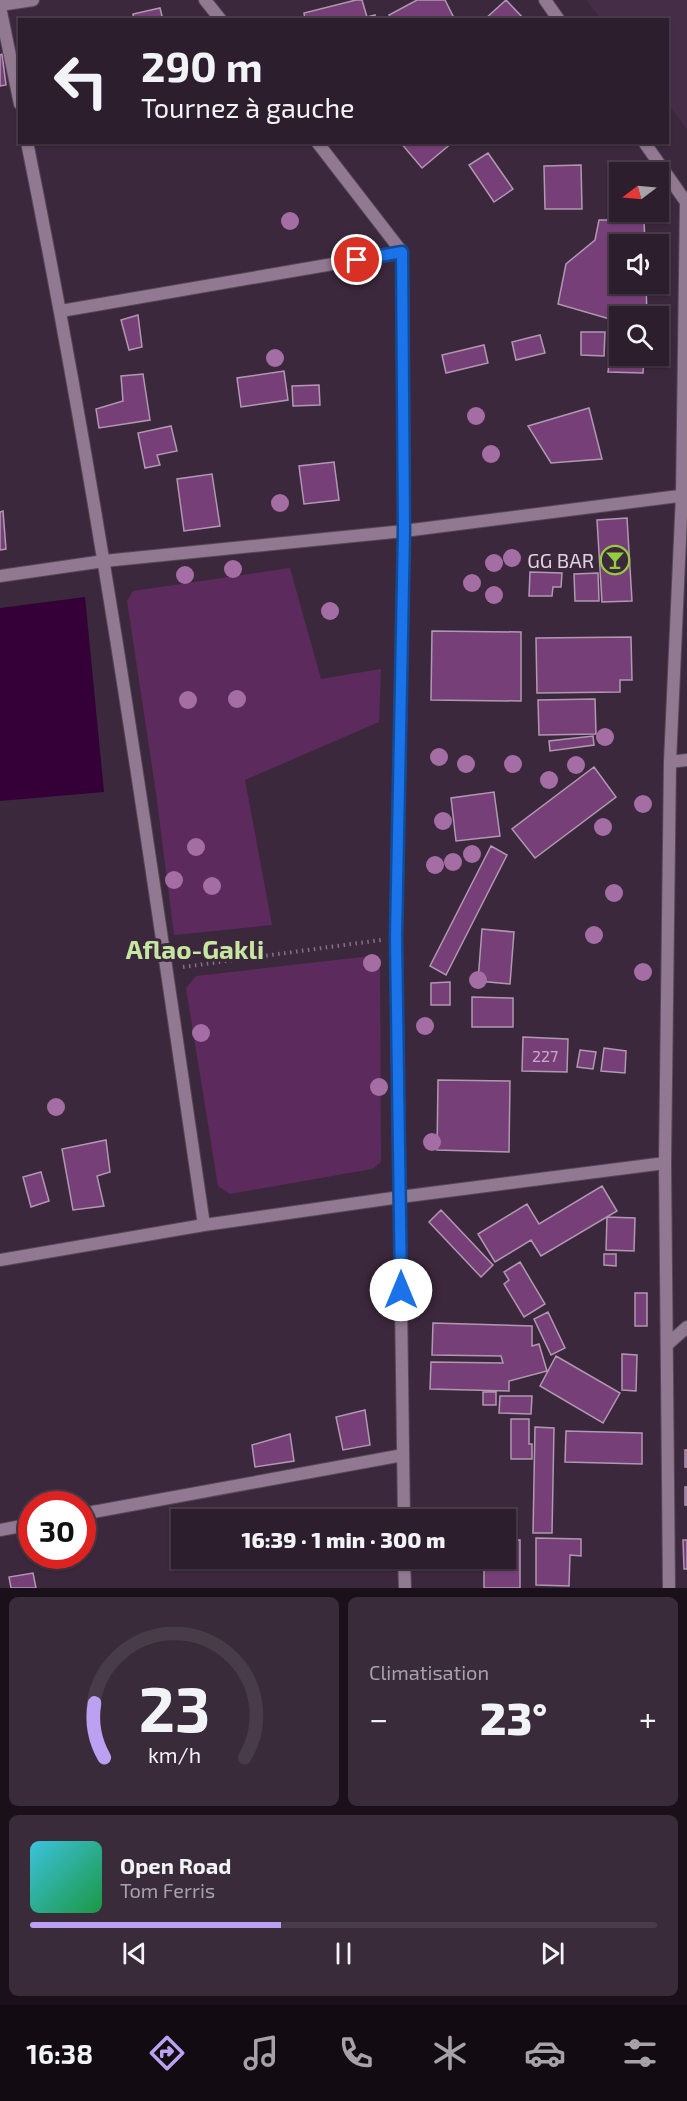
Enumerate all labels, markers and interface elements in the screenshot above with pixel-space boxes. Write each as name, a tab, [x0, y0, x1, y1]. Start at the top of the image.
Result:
text: 290 m	[141, 40, 263, 90]
icon: left	[42, 42, 120, 120]
text: Tournez à gauche	[141, 91, 355, 123]
north arrow	[609, 162, 669, 222]
map controls	[609, 162, 669, 366]
pin	[331, 234, 382, 285]
button: sound	[609, 234, 669, 294]
icon: arrive	[340, 243, 373, 276]
button: search	[609, 306, 669, 366]
bar icon: GG BAR	[599, 544, 631, 576]
place label: GG BAR	[527, 548, 594, 572]
district label: Aflao-Gakli	[126, 933, 264, 964]
house number: 227	[532, 1046, 558, 1065]
position arrow	[369, 1258, 433, 1322]
speed limit sign: 30	[18, 1491, 96, 1569]
text: 16:39 · 1 min · 300 m	[242, 1526, 445, 1552]
text: Climatisation	[369, 1660, 489, 1684]
text: 23	[138, 1670, 210, 1745]
text: 23°	[480, 1690, 547, 1744]
text: −	[369, 1698, 388, 1738]
text: +	[639, 1698, 657, 1738]
text: km/h	[147, 1743, 201, 1768]
text: Open Road	[120, 1852, 232, 1878]
text: Tom Ferris	[120, 1878, 215, 1902]
icon: previous	[118, 1937, 151, 1970]
icon: pause	[327, 1937, 360, 1970]
icon: next	[536, 1937, 569, 1970]
icon: directions	[146, 2032, 188, 2074]
icon: music	[240, 2032, 282, 2074]
icon: phone	[335, 2032, 377, 2074]
icon: climate	[429, 2032, 471, 2074]
icon: car	[524, 2032, 566, 2074]
icon: filters	[619, 2032, 661, 2074]
text: 16:38	[26, 2037, 93, 2069]

